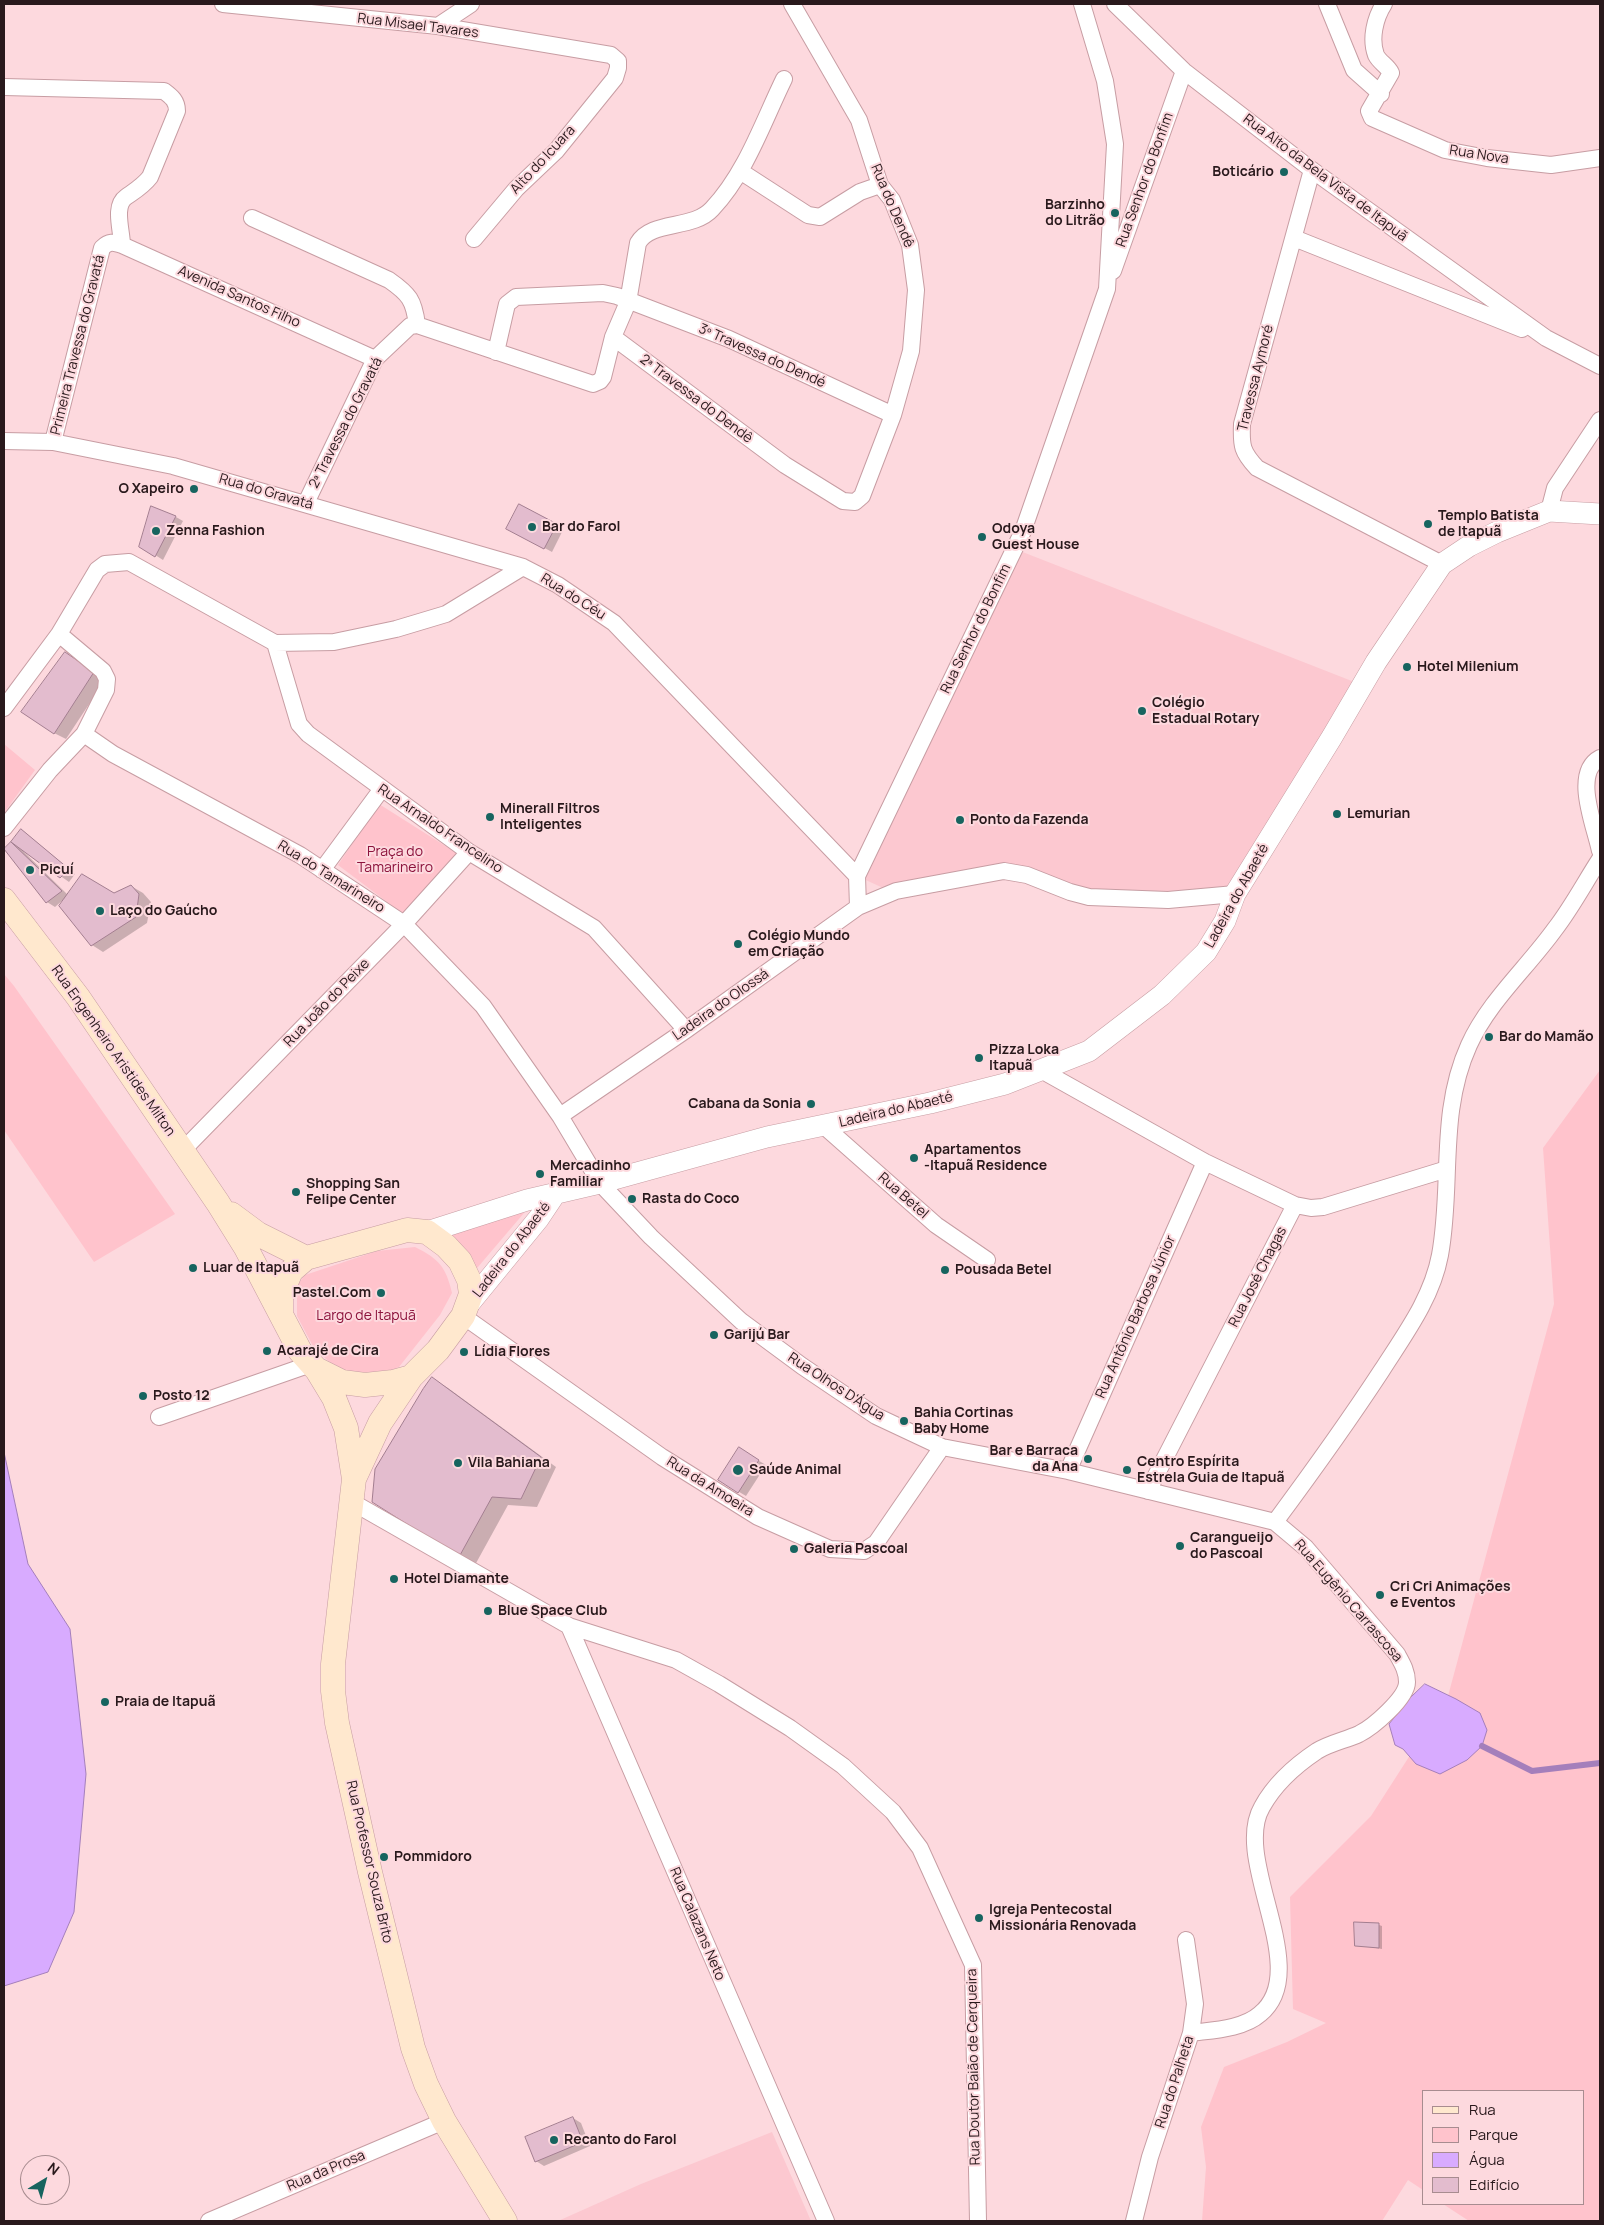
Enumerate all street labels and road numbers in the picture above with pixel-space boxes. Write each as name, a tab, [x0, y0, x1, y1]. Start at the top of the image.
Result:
street label: Rua Misael Tavares	[356, 10, 480, 42]
street label: Rua Senhor do Bonfim	[1113, 110, 1177, 250]
street label: Rua Alto da Bela Vista de Itapuã	[1240, 111, 1410, 245]
street label: Alto do Icuara	[507, 122, 579, 198]
street label: Rua Nova	[1448, 142, 1510, 168]
street label: Rua do Dendê	[867, 162, 917, 250]
street label: Primeira Travessa do Gravatá	[47, 253, 109, 437]
street label: Avenida Santos Filho	[175, 262, 303, 332]
street label: 3º Travessa do Dendé	[696, 320, 828, 392]
street label: Travessa Aymoré	[1235, 323, 1277, 433]
street label: 2ª Travessa do Dendê	[636, 351, 756, 447]
street label: 2ª Travessa do Gravatá	[306, 355, 386, 491]
street label: Rua do Gravatá	[217, 471, 315, 513]
street label: Rua Senhor do Bonfim	[937, 562, 1015, 696]
street label: Rua do Céu	[537, 570, 609, 624]
street label: Rua Arnaldo Francelino	[374, 781, 506, 877]
street label: Rua do Tamarineiro	[274, 837, 388, 917]
street label: Ladeira do Abaeté	[1201, 841, 1273, 951]
street label: Rua João do Peixe	[281, 955, 373, 1051]
street label: Rua Engenheiro Aristides Milton	[47, 962, 179, 1140]
street label: Ladeira do Olossá	[670, 966, 772, 1044]
street label: Ladeira do Abaeté	[837, 1089, 955, 1131]
street label: Rua Betel	[874, 1170, 932, 1222]
street label: Ladeira do Abaeté	[470, 1199, 554, 1301]
street label: Rua José Chagas	[1225, 1224, 1291, 1330]
street label: Rua Antônio Barbosa Júnior	[1092, 1233, 1180, 1401]
street label: Rua Olhos D'Água	[785, 1350, 887, 1424]
street label: Rua da Amoeira	[663, 1453, 757, 1521]
street label: Rua Eugênio Carrascosa	[1290, 1536, 1406, 1666]
street label: Rua Professor Souza Brito	[342, 1779, 396, 1945]
street label: Rua Calazans Neto	[666, 1865, 728, 1983]
street label: Rua Doutor Baião de Cerqueira	[964, 1968, 984, 2166]
street label: Rua do Palheta	[1152, 2034, 1198, 2130]
street label: Rua da Prosa	[284, 2147, 368, 2195]

